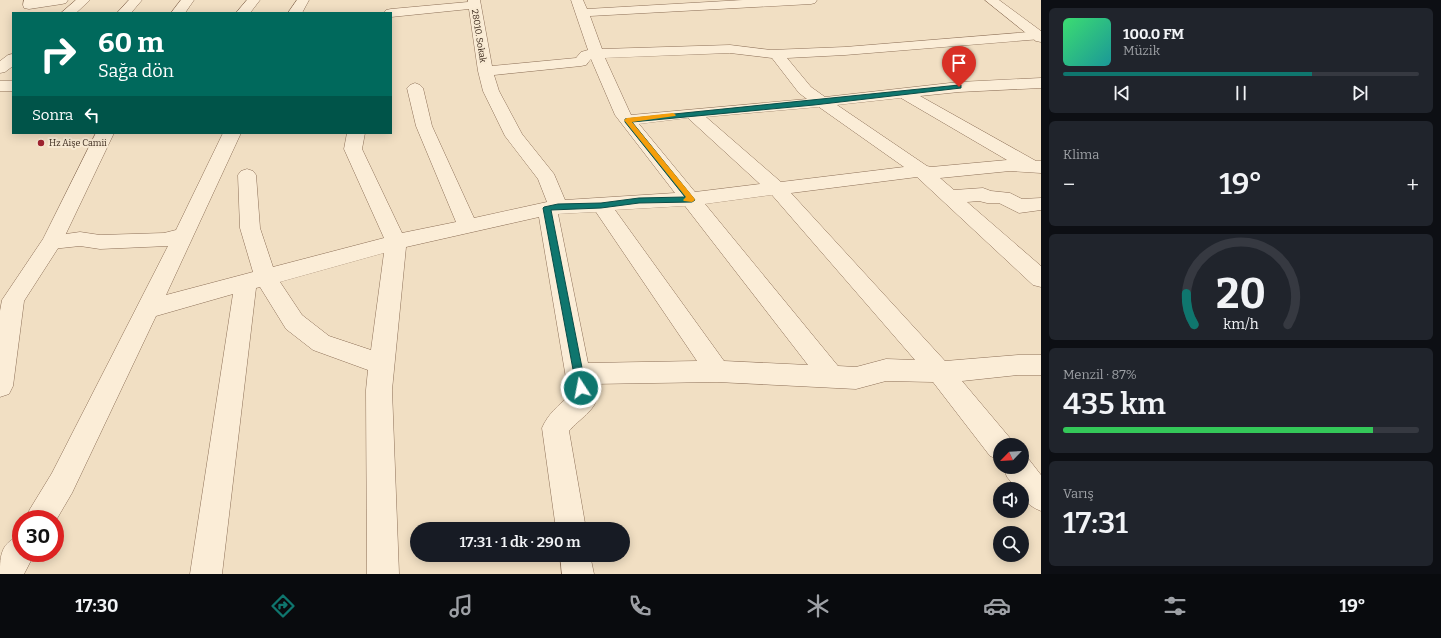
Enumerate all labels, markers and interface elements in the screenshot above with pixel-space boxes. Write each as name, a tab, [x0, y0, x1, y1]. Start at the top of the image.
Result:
street label: 28010. Sokak	[470, 9, 488, 64]
text: 100.0 FM	[1123, 25, 1184, 43]
text: 60 m	[98, 26, 164, 59]
icon: right	[32, 28, 84, 80]
text: Müzik	[1123, 43, 1160, 58]
pin	[942, 46, 976, 87]
icon: arrive	[948, 52, 970, 74]
text: Sağa dön	[98, 60, 174, 82]
icon: previous	[1111, 82, 1133, 104]
icon: pause	[1230, 82, 1252, 104]
icon: next	[1349, 82, 1371, 104]
icon: left	[81, 104, 103, 126]
text: Sonra	[32, 106, 73, 124]
marker: Hz Aişe Camii	[36, 138, 46, 148]
place label: Hz Aişe Camii	[49, 138, 107, 148]
text: Klima	[1063, 147, 1099, 162]
text: 19°	[1219, 166, 1262, 202]
text: −	[1063, 171, 1075, 198]
text: +	[1406, 171, 1419, 198]
text: 20	[1216, 269, 1266, 319]
text: km/h	[1223, 316, 1259, 333]
position arrow	[560, 367, 602, 409]
text: Menzil · 87%	[1063, 367, 1137, 382]
text: 435 km	[1063, 386, 1166, 422]
north arrow	[993, 438, 1029, 474]
map controls	[993, 438, 1029, 562]
button: sound	[993, 482, 1029, 518]
text: Varış	[1063, 486, 1094, 501]
text: 17:31	[1063, 505, 1128, 541]
speed limit sign: 30	[12, 510, 64, 562]
button: search	[993, 526, 1029, 562]
text: 17:31 · 1 dk · 290 m	[459, 533, 581, 551]
icon: directions	[269, 592, 297, 620]
icon: music	[447, 592, 475, 620]
icon: phone	[626, 592, 654, 620]
icon: climate	[804, 592, 832, 620]
icon: car	[983, 592, 1011, 620]
icon: filters	[1161, 592, 1189, 620]
text: 17:30	[75, 595, 119, 617]
text: 19°	[1340, 595, 1366, 617]

